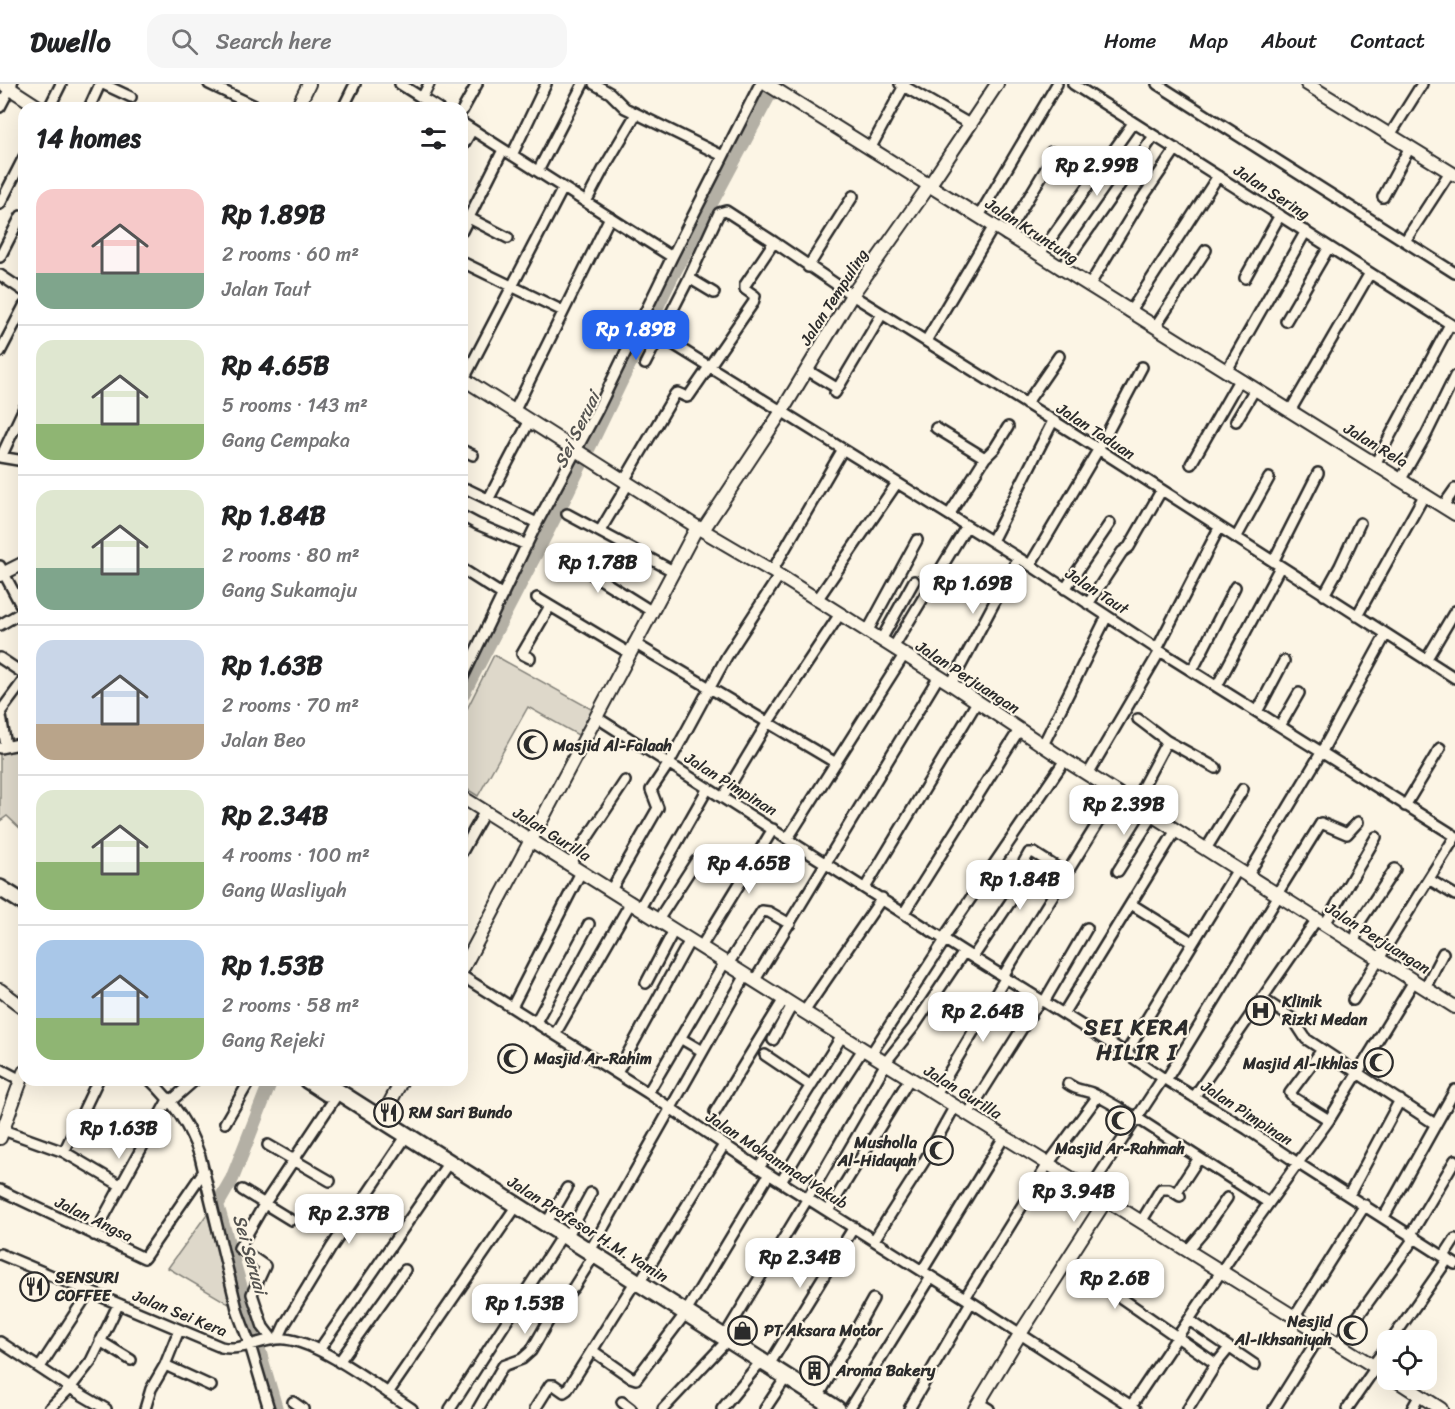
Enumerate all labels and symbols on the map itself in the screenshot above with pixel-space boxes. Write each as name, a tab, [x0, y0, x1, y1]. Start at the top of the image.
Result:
pin: Rp 2.99B	[1035, 146, 1159, 197]
street label: Jalan Sering	[1227, 156, 1316, 228]
street label: Jalan Kruntung	[979, 189, 1085, 272]
street label: Jalan Tempuling	[791, 243, 876, 352]
pin: Rp 1.89B	[574, 310, 698, 361]
water label: Sei Seruai	[545, 383, 611, 474]
street label: Jalan Taduan	[1050, 394, 1142, 468]
street label: Jalan Rela	[1337, 414, 1414, 476]
pin: Rp 1.78B	[536, 543, 660, 594]
street label: Jalan Taut	[1058, 559, 1135, 623]
pin: Rp 1.69B	[911, 564, 1035, 615]
street label: Jalan Perjuangan	[909, 632, 1026, 722]
mosque icon: Masjid Al-Falaah	[516, 729, 548, 761]
place label: Masjid Al-Falaah	[552, 731, 673, 760]
street label: Jalan Pimpinan	[678, 743, 784, 824]
pin: Rp 2.39B	[1062, 785, 1186, 836]
street label: Jalan Gurilla	[506, 798, 598, 870]
pin: Rp 4.65B	[687, 844, 811, 895]
pin: Rp 1.84B	[958, 860, 1082, 911]
street label: Jalan Perjuangan	[1319, 893, 1437, 982]
place label: Klinik Rizki Medan	[1281, 987, 1368, 1034]
pin: Rp 2.64B	[921, 992, 1045, 1043]
hospital icon: Klinik Rizki Medan	[1245, 994, 1277, 1026]
district label: SEI KERA HILIR I	[1083, 1008, 1190, 1072]
mosque icon: Masjid Ar-Rahim	[497, 1042, 529, 1074]
place label: Masjid Ar-Rahim	[533, 1044, 652, 1073]
mosque icon: Masjid Al-Ikhlas	[1363, 1047, 1395, 1079]
place label: Masjid Al-Ikhlas	[1242, 1049, 1359, 1078]
street label: Jalan Gurilla	[917, 1056, 1009, 1128]
street label: Jalan Pimpinan	[1194, 1072, 1299, 1154]
restaurant icon: RM Sari Bundo	[372, 1096, 404, 1128]
place label: RM Sari Bundo	[408, 1098, 513, 1127]
street label: Jalan Mohammad Yakub	[699, 1102, 854, 1217]
mosque icon: Masjid Ar-Rahmah	[1104, 1104, 1136, 1136]
pin: Rp 1.63B	[57, 1109, 181, 1160]
place label: Musholla Al-Hidayah	[837, 1128, 918, 1175]
place label: Masjid Ar-Rahmah	[1054, 1134, 1186, 1163]
mosque icon: Musholla Al-Hidayah	[922, 1135, 954, 1167]
street label: Jalan Profesor H.M. Yamin	[501, 1167, 675, 1291]
pin: Rp 3.94B	[1012, 1172, 1136, 1223]
street label: Jalan Angsa	[49, 1187, 138, 1250]
pin: Rp 2.37B	[287, 1194, 411, 1245]
water label: Sei Seruai	[223, 1211, 278, 1301]
pin: Rp 2.34B	[738, 1238, 862, 1289]
pin: Rp 2.6B	[1060, 1259, 1170, 1310]
place label: SENSURI COFFEE	[54, 1263, 119, 1310]
restaurant icon: SENSURI COFFEE	[18, 1270, 50, 1302]
street label: Jalan Sei Kera	[127, 1281, 232, 1345]
pin: Rp 1.53B	[463, 1284, 587, 1335]
place label: Nesjid Al-Ikhsaniyah	[1234, 1307, 1334, 1354]
shop icon: PT Aksara Motor	[727, 1314, 759, 1346]
mosque icon: Nesjid Al-Ikhsaniyah	[1337, 1314, 1369, 1346]
place label: PT Aksara Motor	[764, 1316, 884, 1345]
building icon: Aroma Bakery	[799, 1354, 831, 1386]
place label: Aroma Bakery	[835, 1356, 936, 1385]

